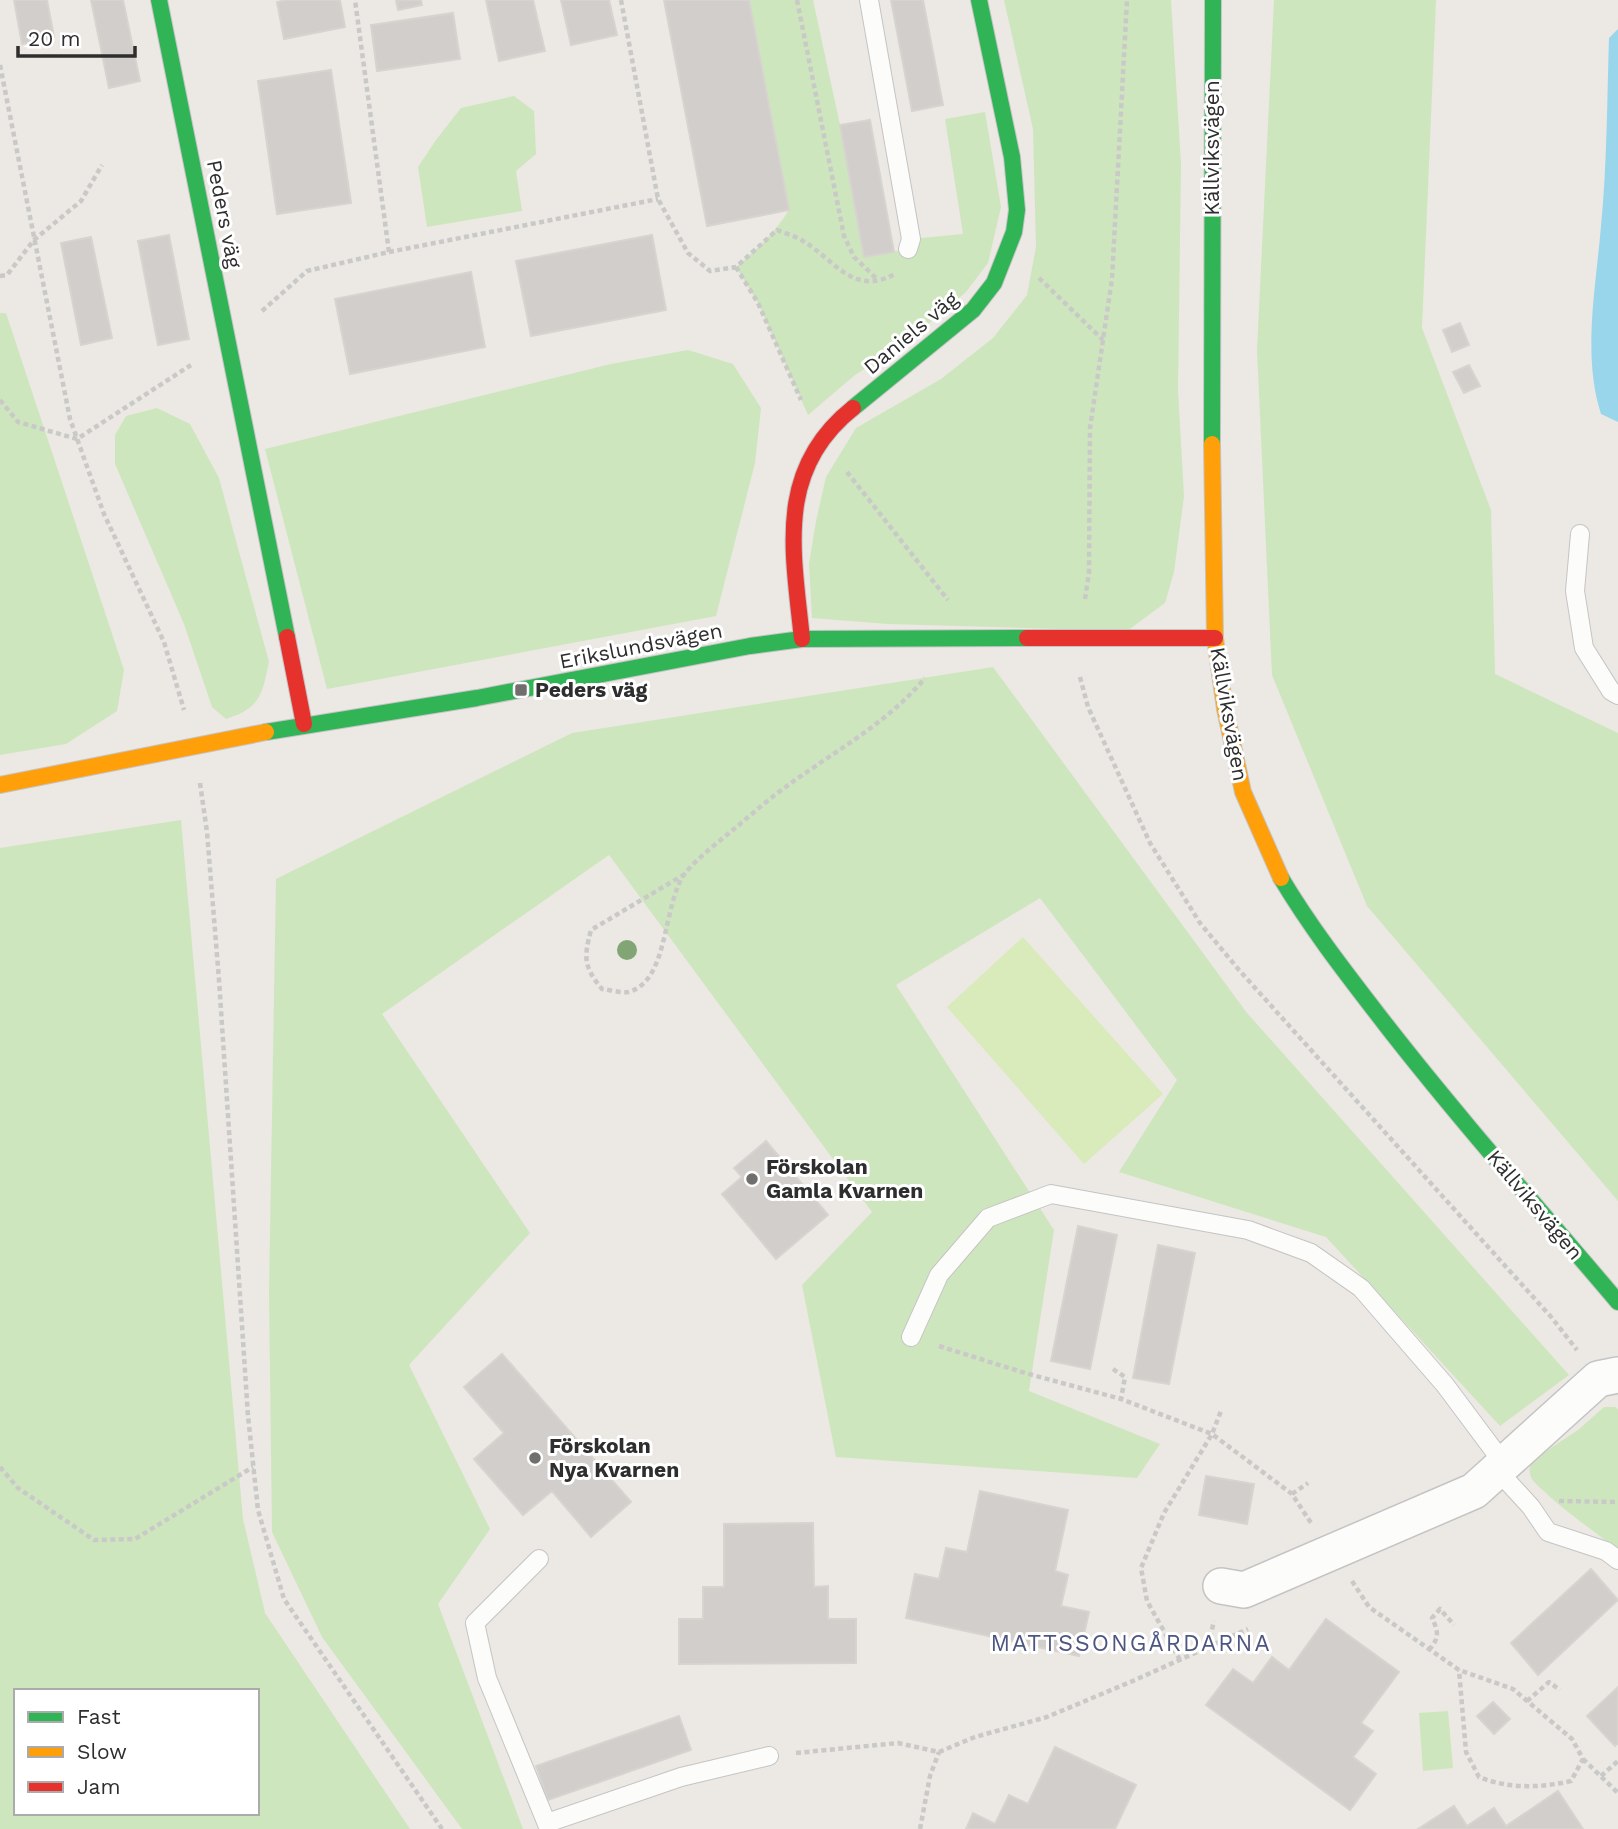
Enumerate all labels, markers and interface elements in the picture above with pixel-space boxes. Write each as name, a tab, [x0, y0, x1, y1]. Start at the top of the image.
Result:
scale bar	[18, 14, 135, 58]
text: 20 m	[28, 26, 80, 51]
street label: Källviksvägen	[1199, 80, 1224, 216]
street label: Peders väg	[202, 158, 247, 271]
street label: Daniels väg	[858, 285, 964, 379]
street label: Erikslundsvägen	[557, 617, 725, 674]
street label: Källviksvägen	[1205, 645, 1254, 783]
place label: Peders väg	[535, 677, 648, 702]
marker: Peders väg	[513, 682, 529, 698]
street label: Källviksvägen	[1482, 1145, 1589, 1265]
place label: Förskolan Gamla Kvarnen	[766, 1154, 923, 1203]
marker: Förskolan Gamla Kvarnen	[744, 1171, 760, 1187]
place label: Förskolan Nya Kvarnen	[549, 1433, 679, 1482]
marker: Förskolan Nya Kvarnen	[527, 1450, 543, 1466]
district label: MATTSSONGÅRDARNA	[990, 1630, 1272, 1657]
legend	[14, 1689, 259, 1815]
text: Fast	[77, 1704, 121, 1729]
text: Slow	[77, 1739, 127, 1764]
text: Jam	[77, 1774, 120, 1799]

